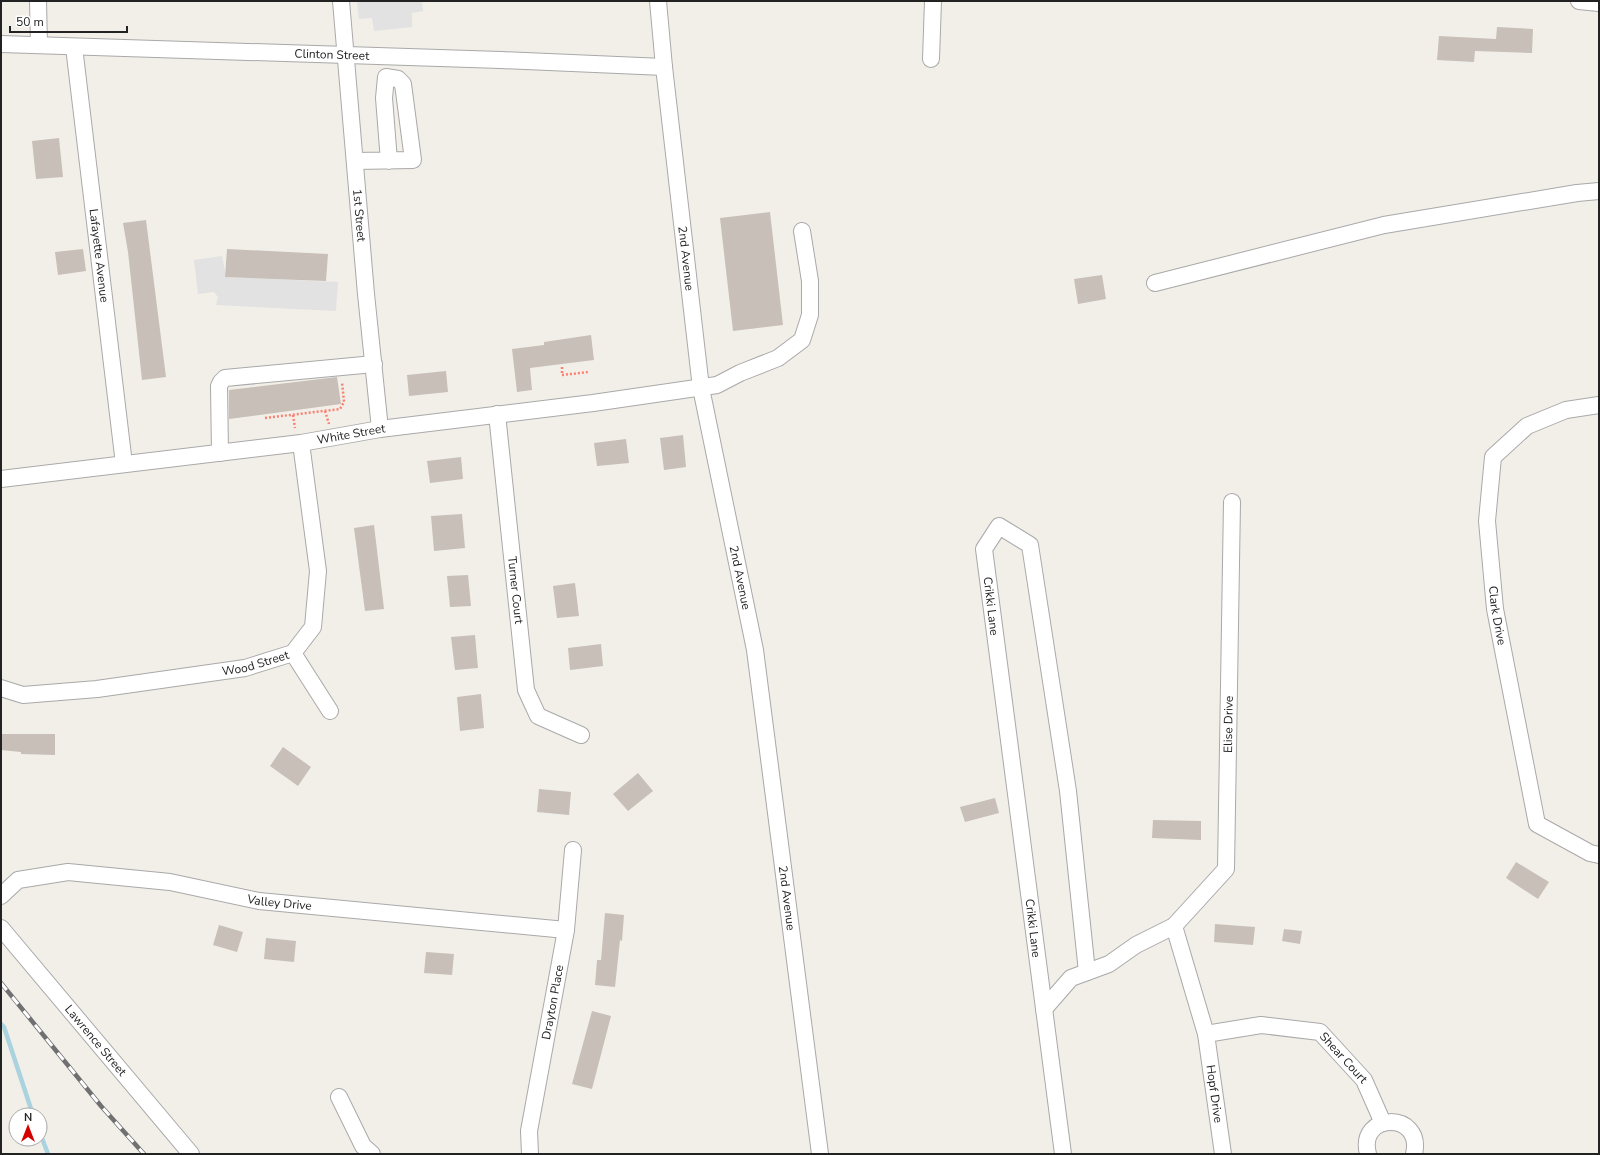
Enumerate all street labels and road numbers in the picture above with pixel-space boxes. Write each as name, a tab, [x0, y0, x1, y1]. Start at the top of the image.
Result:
street label: Clinton Street	[294, 45, 370, 64]
street label: 1st Street	[349, 188, 370, 243]
street label: Lafayette Avenue	[85, 208, 113, 303]
street label: 2nd Avenue	[674, 225, 698, 292]
street label: White Street	[316, 420, 387, 448]
street label: 2nd Avenue	[726, 544, 754, 611]
street label: Turner Court	[504, 555, 527, 625]
street label: Crikki Lane	[979, 576, 1003, 636]
street label: Clark Drive	[1485, 585, 1510, 647]
street label: Wood Street	[221, 647, 292, 679]
street label: Elise Drive	[1220, 696, 1237, 753]
street label: 2nd Avenue	[775, 865, 799, 931]
street label: Valley Drive	[245, 890, 313, 914]
street label: Crikki Lane	[1021, 898, 1045, 958]
street label: Drayton Place	[538, 963, 567, 1041]
street label: Lawrence Street	[61, 1002, 131, 1080]
street label: Shear Court	[1316, 1029, 1372, 1087]
street label: Hopf Drive	[1202, 1064, 1226, 1124]

